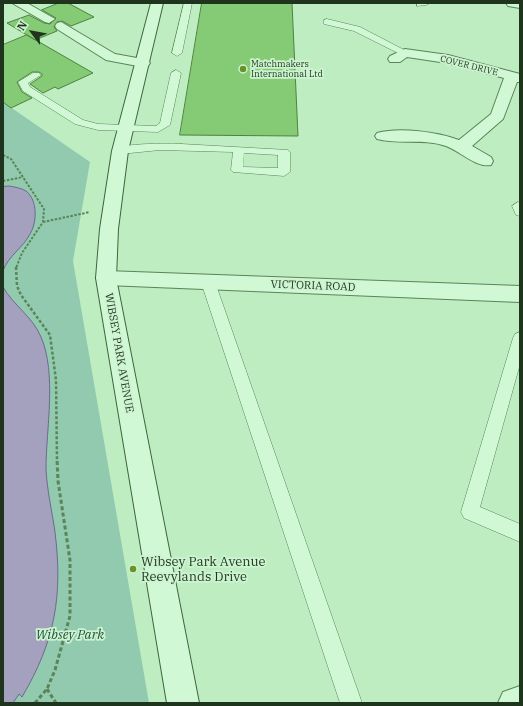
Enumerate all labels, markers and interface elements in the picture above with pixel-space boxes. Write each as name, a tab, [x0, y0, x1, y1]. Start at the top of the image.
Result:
north arrow	[12, 12, 52, 52]
text: N	[14, 18, 30, 33]
street label: COVER DRIVE	[439, 54, 499, 78]
place label: Matchmakers International Ltd	[251, 59, 323, 80]
marker: Matchmakers International Ltd	[238, 64, 248, 74]
street label: VICTORIA ROAD	[270, 278, 356, 294]
street label: WIBSEY PARK AVENUE	[102, 292, 136, 414]
place label: Wibsey Park Avenue Reevylands Drive	[141, 554, 266, 585]
marker: Wibsey Park Avenue Reevylands Drive	[128, 564, 138, 574]
park label: Wibsey Park	[36, 627, 104, 643]

